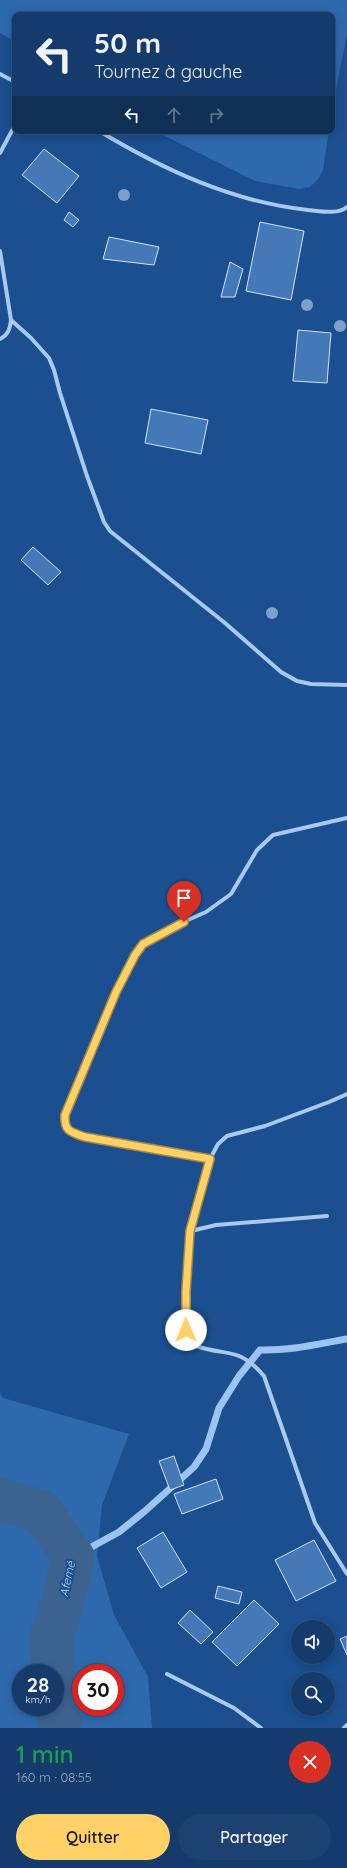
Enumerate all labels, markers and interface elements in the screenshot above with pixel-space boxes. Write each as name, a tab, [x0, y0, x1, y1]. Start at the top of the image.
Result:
text: 50 m	[94, 25, 161, 60]
icon: left	[28, 28, 80, 80]
text: Tournez à gauche	[94, 60, 243, 83]
icon: left	[121, 104, 143, 126]
icon: ahead	[163, 104, 185, 126]
icon: right	[205, 104, 227, 126]
pin	[167, 881, 201, 922]
icon: arrive	[173, 887, 195, 909]
position arrow	[165, 1309, 207, 1351]
water label: Afemé	[56, 1559, 78, 1598]
map controls	[291, 1620, 335, 1716]
button: sound	[291, 1620, 335, 1664]
speed limit sign: 30	[72, 1664, 124, 1716]
text: 28	[27, 1672, 49, 1697]
button: search	[291, 1672, 335, 1716]
text: km/h	[25, 1693, 51, 1706]
text: 1 min	[16, 1739, 74, 1769]
button: close	[289, 1741, 331, 1783]
text: 160 m · 08:55	[16, 1769, 92, 1785]
button: Quitter	[16, 1814, 170, 1860]
button: Partager	[178, 1814, 331, 1860]

